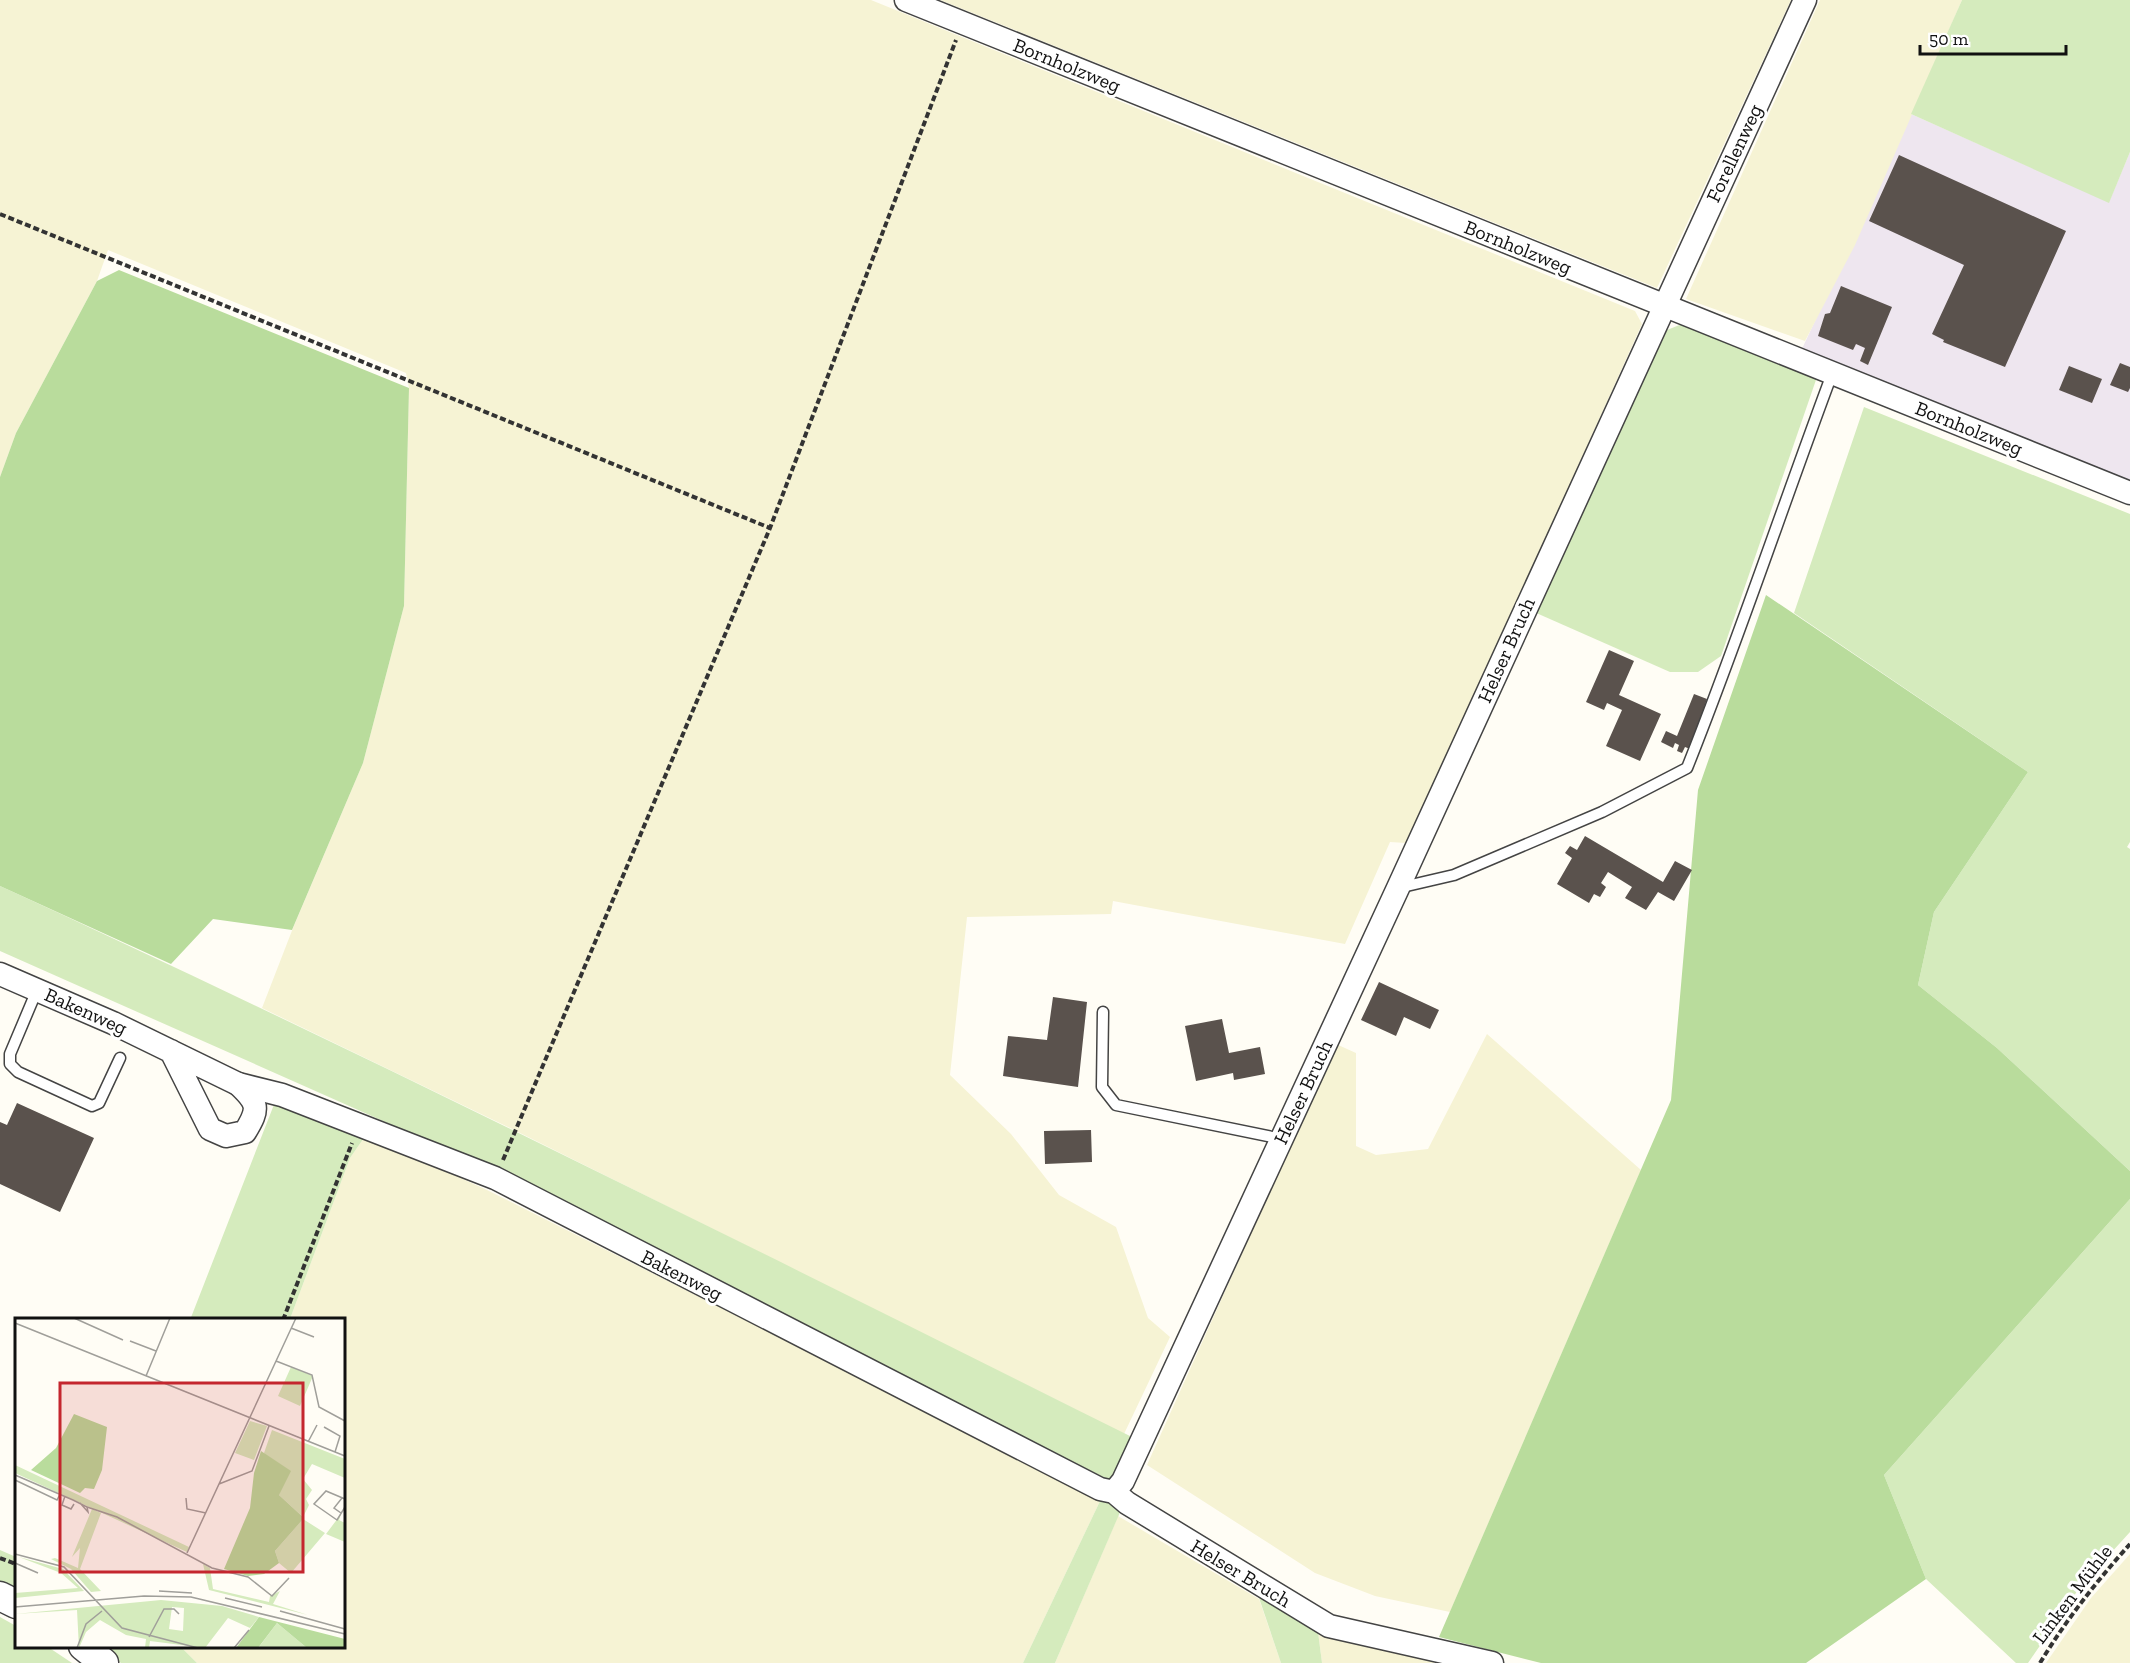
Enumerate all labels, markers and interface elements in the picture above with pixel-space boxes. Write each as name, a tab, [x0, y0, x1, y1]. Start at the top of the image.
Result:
scale bar	[1920, 18, 2066, 56]
text: 50 m	[1929, 28, 1969, 50]
street label: Bornholzweg	[1010, 33, 1124, 97]
street label: Forellenweg	[1701, 100, 1767, 206]
street label: Bornholzweg	[1461, 215, 1575, 279]
street label: Bornholzweg	[1912, 396, 2026, 460]
street label: Helser Bruch	[1472, 593, 1540, 706]
street label: Bakenweg	[41, 982, 131, 1040]
street label: Helser Bruch	[1268, 1035, 1338, 1148]
street label: Bakenweg	[637, 1244, 727, 1306]
inset map	[15, 1318, 345, 1648]
street label: Helser Bruch	[1187, 1534, 1296, 1613]
street label: Linken Mühle	[2027, 1540, 2117, 1648]

